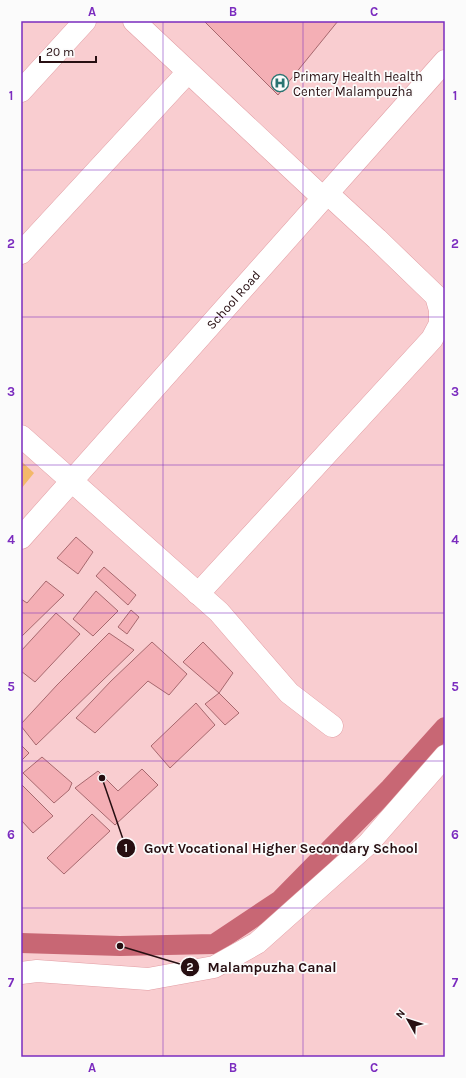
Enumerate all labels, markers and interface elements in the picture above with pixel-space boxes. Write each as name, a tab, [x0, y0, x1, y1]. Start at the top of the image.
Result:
text: A	[88, 4, 96, 19]
text: B	[229, 4, 237, 19]
text: C	[370, 4, 378, 19]
scale bar	[40, 38, 96, 64]
text: 20 m	[46, 45, 74, 59]
place label: Primary Health Health Center Malampuzha	[293, 69, 423, 99]
hospital icon: Primary Health Health Center Malampuzha	[270, 73, 290, 93]
text: 1	[9, 88, 13, 103]
text: 1	[453, 88, 457, 103]
text: 2	[7, 236, 15, 251]
text: 2	[451, 236, 459, 251]
street label: School Road	[203, 267, 263, 332]
text: 3	[7, 384, 15, 399]
text: 3	[451, 384, 459, 399]
text: 4	[7, 532, 15, 547]
text: 4	[451, 532, 459, 547]
text: 5	[7, 679, 15, 694]
text: 5	[451, 679, 459, 694]
text: 6	[7, 827, 15, 842]
text: 6	[451, 827, 459, 842]
callout: Govt Vocational Higher Secondary School	[116, 835, 426, 861]
text: Govt Vocational Higher Secondary School	[144, 840, 418, 857]
text: 1	[124, 841, 128, 855]
callout: Malampuzha Canal	[180, 954, 345, 980]
text: Malampuzha Canal	[207, 959, 337, 976]
text: 2	[186, 960, 194, 974]
text: 7	[8, 975, 15, 990]
text: 7	[452, 975, 459, 990]
north arrow	[388, 1000, 428, 1040]
text: N	[393, 1007, 408, 1021]
text: A	[88, 1060, 96, 1075]
text: B	[229, 1060, 237, 1075]
text: C	[370, 1060, 378, 1075]

